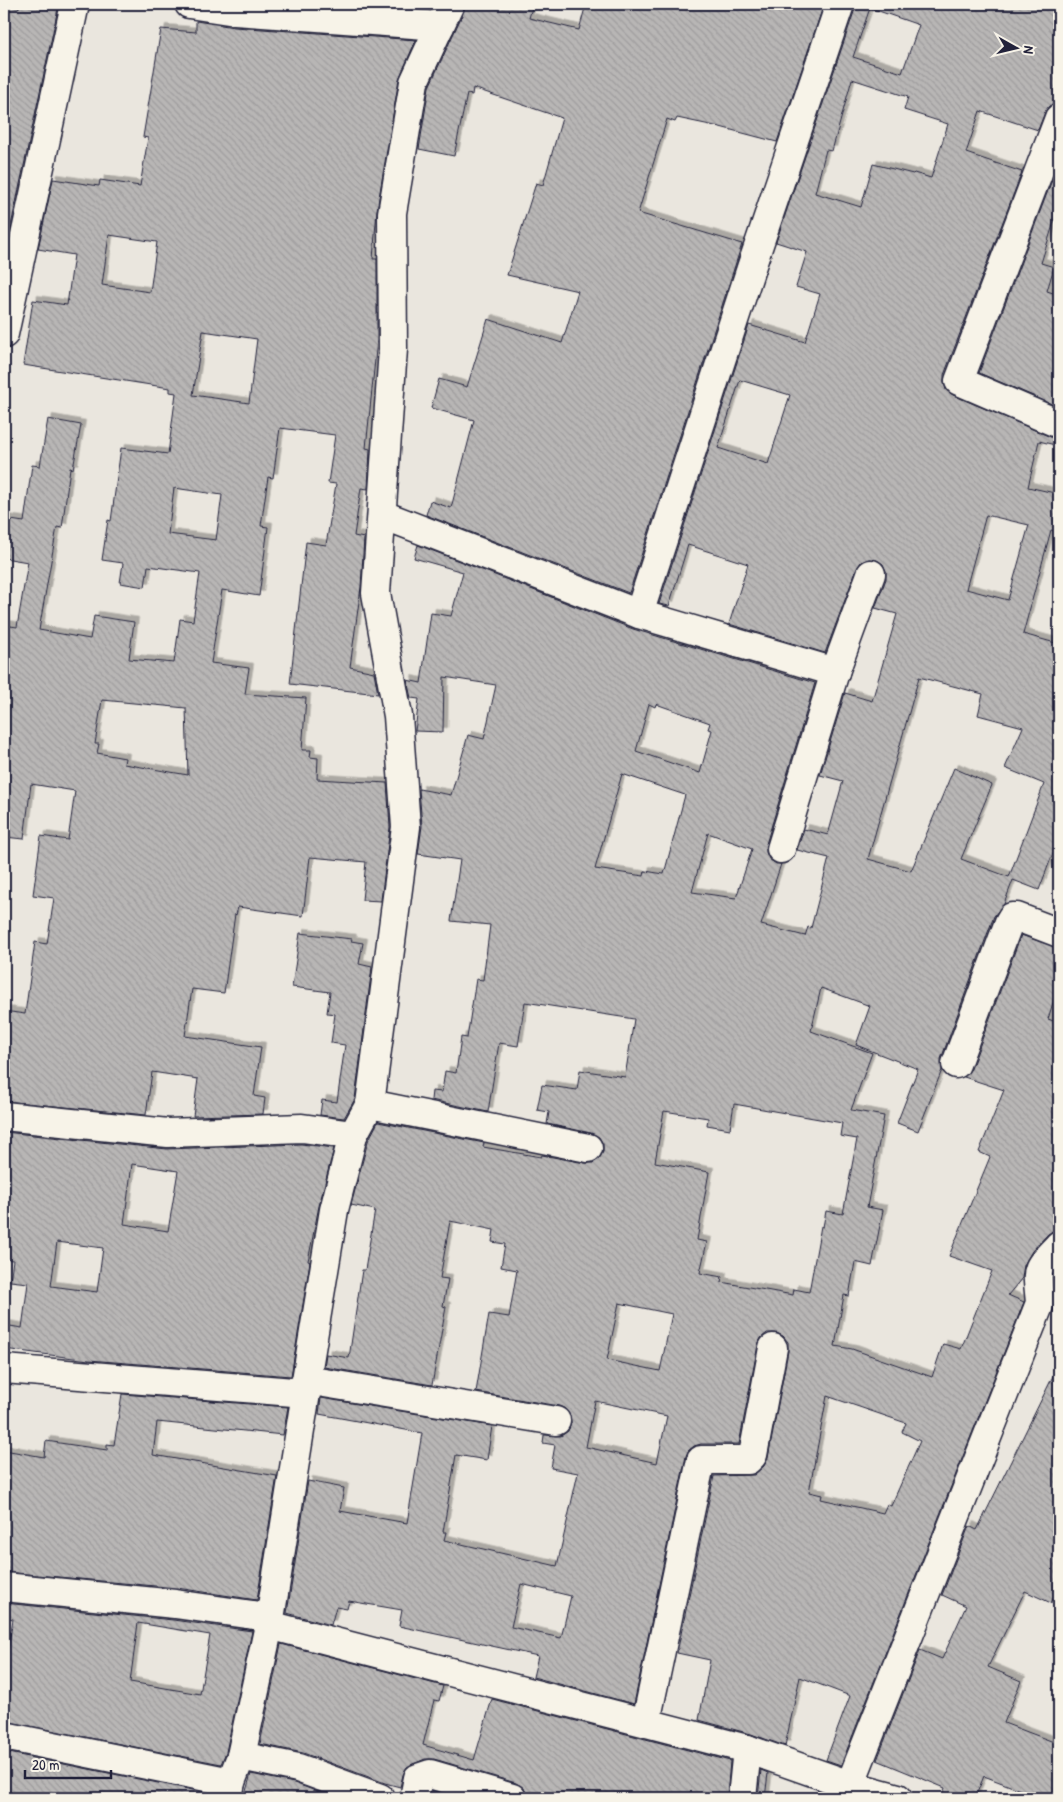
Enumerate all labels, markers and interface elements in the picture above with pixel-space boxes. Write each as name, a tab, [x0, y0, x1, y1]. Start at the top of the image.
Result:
north arrow	[990, 22, 1040, 72]
text: N	[1019, 45, 1039, 55]
scale bar	[25, 1747, 111, 1779]
text: 20 m	[32, 1754, 59, 1775]

